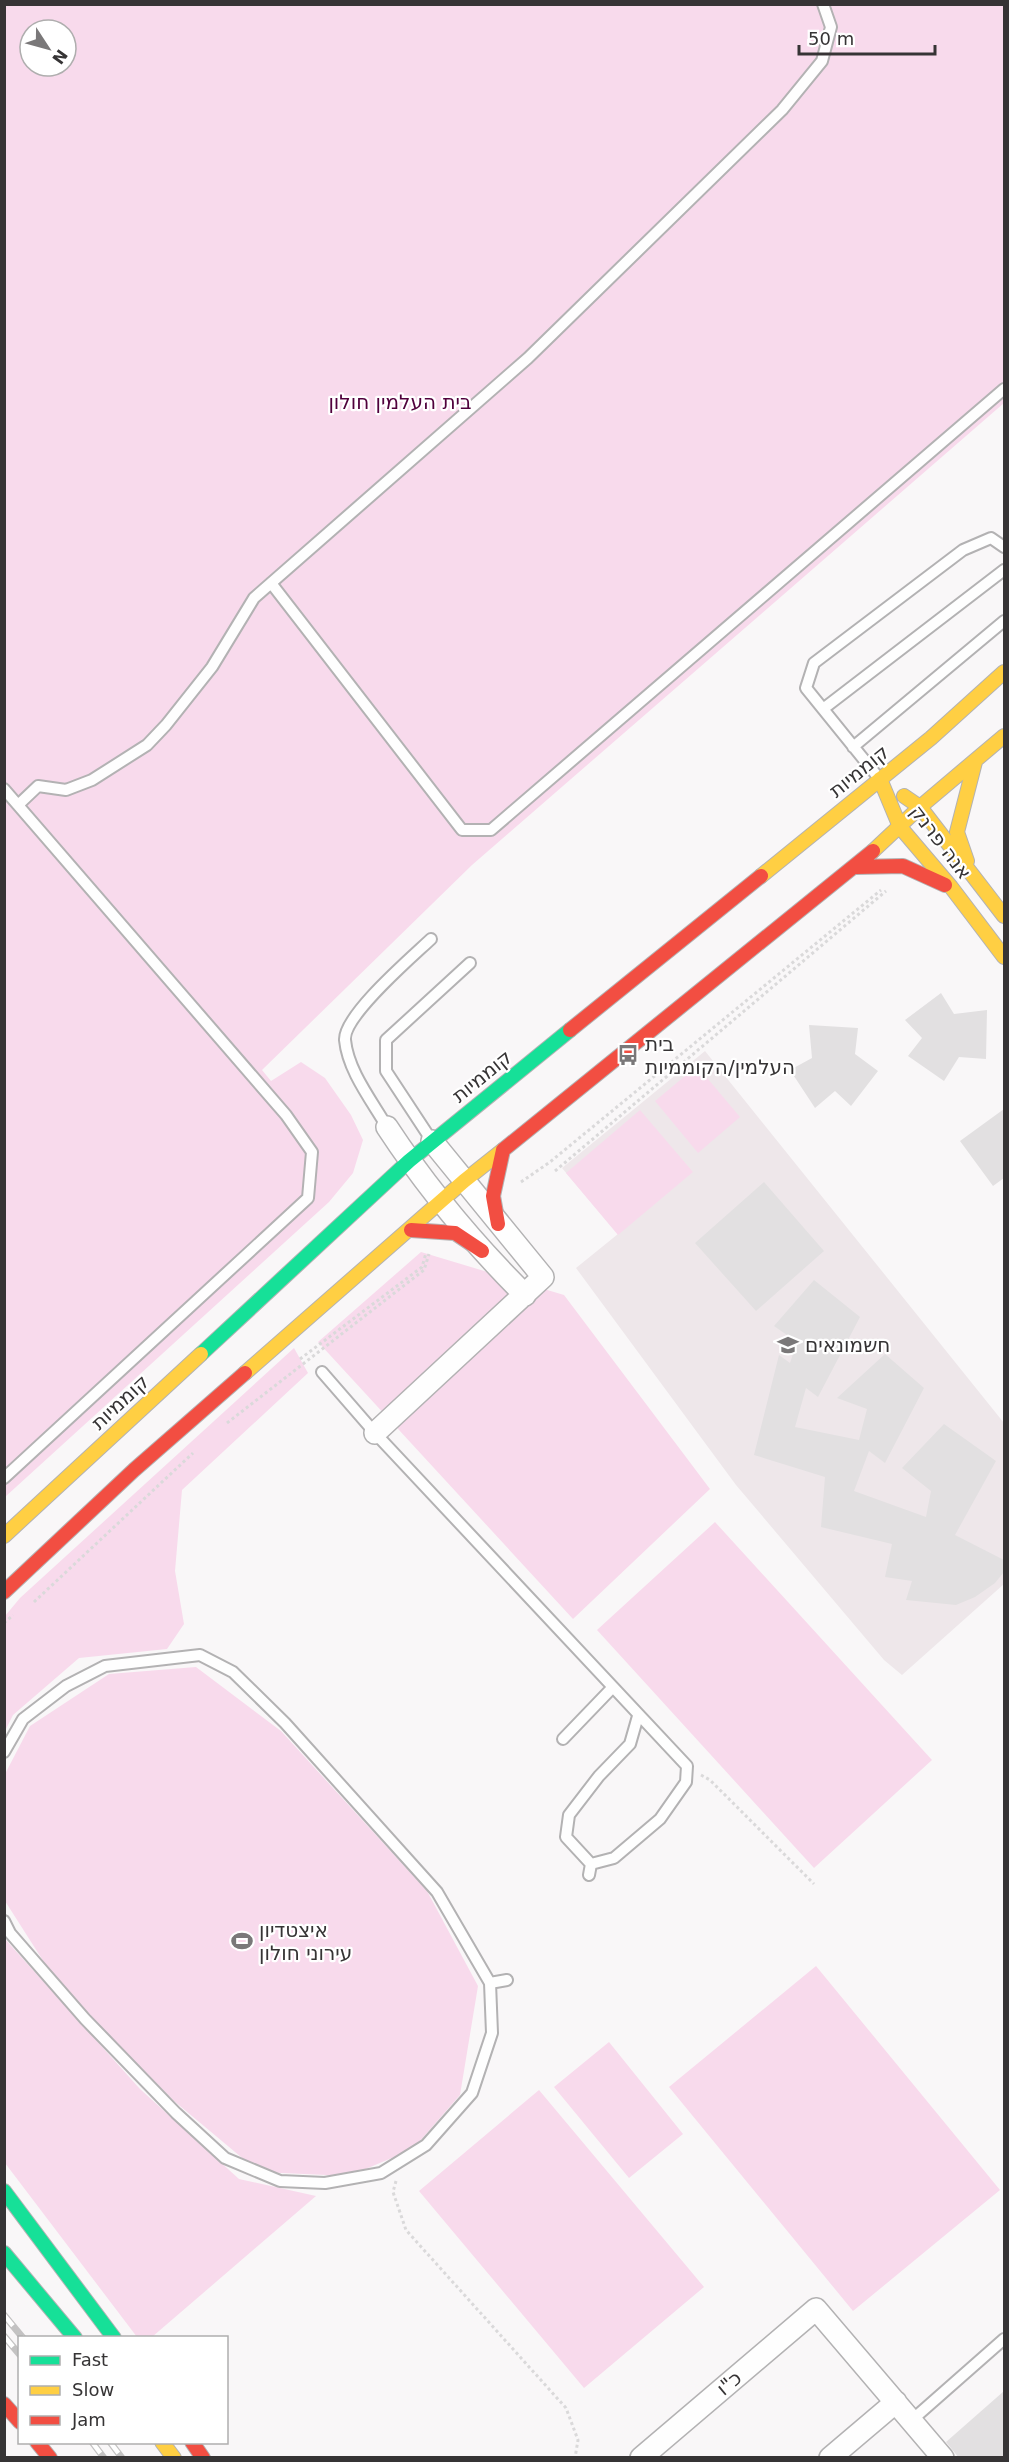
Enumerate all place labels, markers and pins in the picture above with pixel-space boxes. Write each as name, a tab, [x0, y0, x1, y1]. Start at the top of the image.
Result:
place label: בית העלמין/הקוממיות	[645, 1032, 795, 1079]
bus stop icon: בית העלמין/הקוממיות	[616, 1043, 640, 1067]
school or university icon: חשמונאים	[776, 1333, 800, 1357]
place label: חשמונאים	[805, 1333, 890, 1357]
place label: איצטדיון עירוני חולון	[259, 1918, 352, 1965]
sports icon: איצטדיון עירוני חולון	[230, 1929, 254, 1953]

